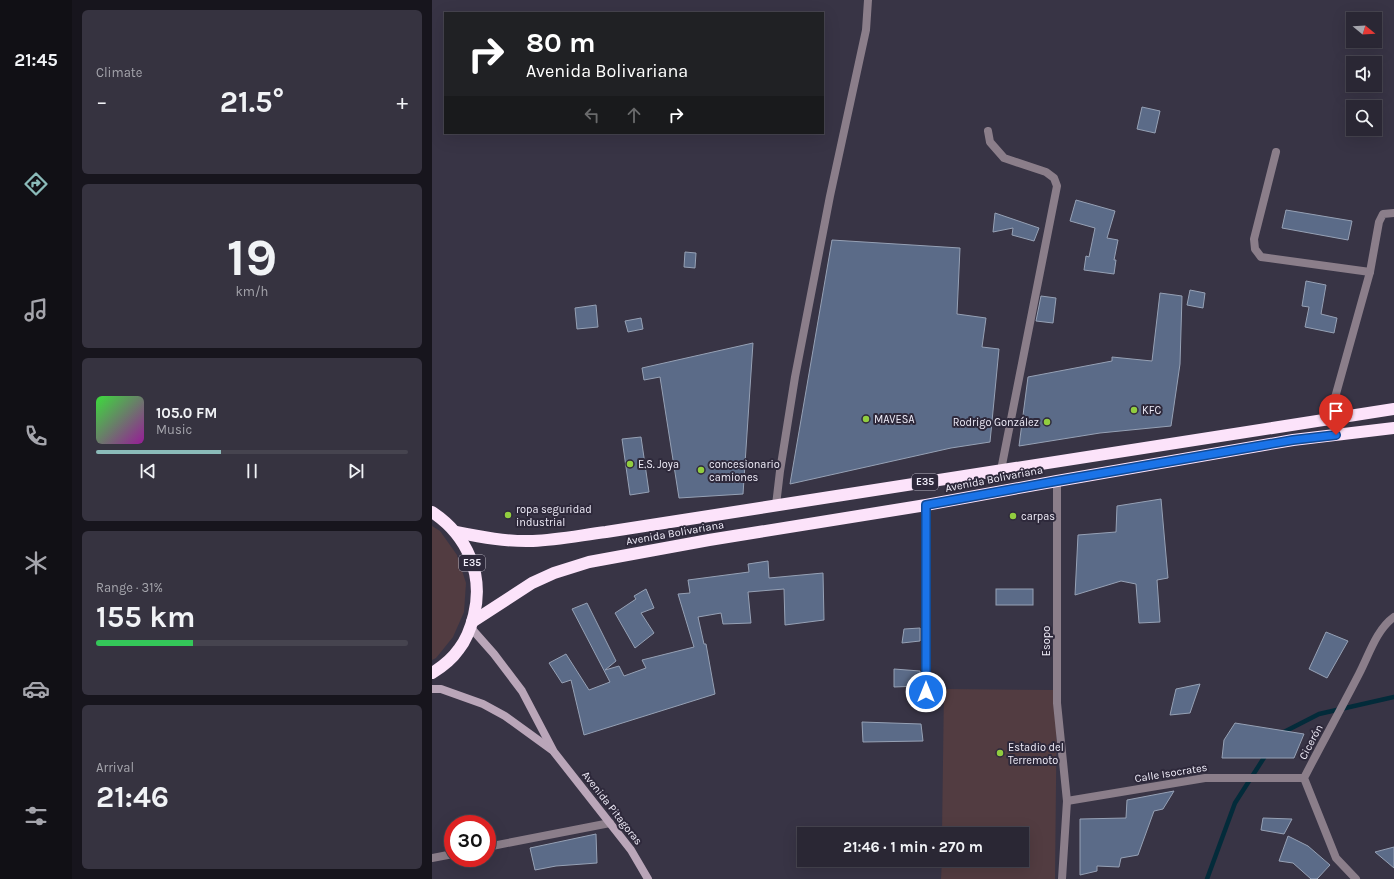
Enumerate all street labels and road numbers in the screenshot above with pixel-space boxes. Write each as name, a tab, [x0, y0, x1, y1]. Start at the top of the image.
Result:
street label: Avenida Bolivariana	[944, 463, 1044, 495]
road number: E35	[912, 474, 938, 490]
street label: Avenida Bolivariana	[625, 518, 725, 548]
road number: E35	[459, 555, 485, 571]
street label: Esopo	[1040, 626, 1053, 656]
street label: Cicerón	[1296, 722, 1326, 762]
street label: Calle Isocrates	[1134, 761, 1208, 785]
street label: Avenida Pitagoras	[579, 769, 645, 848]

